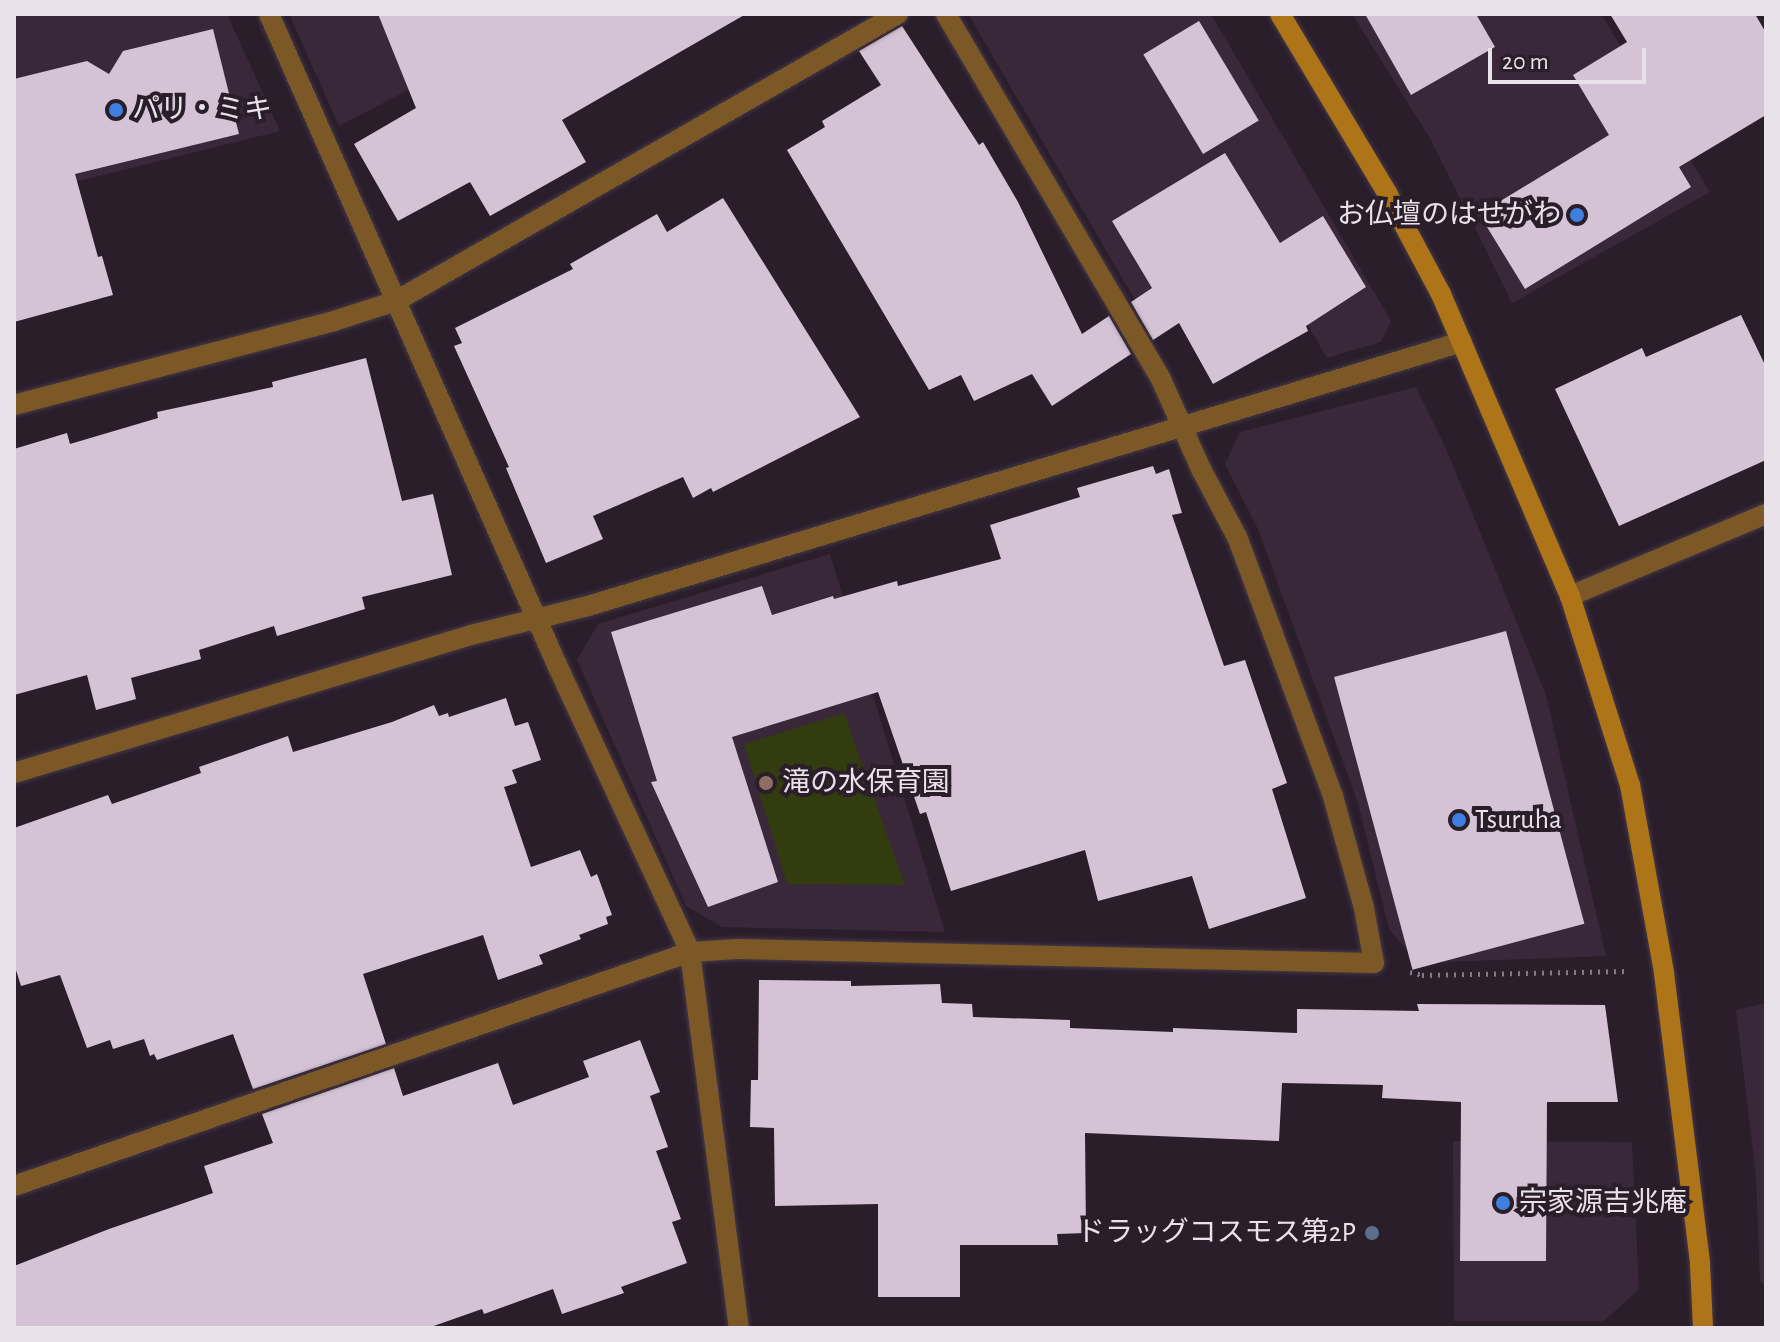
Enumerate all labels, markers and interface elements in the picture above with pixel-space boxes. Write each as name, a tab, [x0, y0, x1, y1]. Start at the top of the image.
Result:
scale bar	[1492, 32, 1650, 82]
text: 20 m	[1502, 50, 1549, 74]
place label: パリ・ミキ	[132, 93, 272, 127]
marker: パリ・ミキ	[107, 101, 125, 119]
place label: お仏壇のはせがわ	[1337, 198, 1561, 232]
marker: お仏壇のはせがわ	[1568, 206, 1586, 224]
place label: 滝の水保育園	[782, 766, 950, 800]
marker: 滝の水保育園	[757, 774, 775, 792]
place label: Tsuruha	[1475, 803, 1562, 837]
marker: Tsuruha	[1450, 811, 1468, 829]
place label: 宗家源吉兆庵	[1519, 1186, 1687, 1220]
marker: 宗家源吉兆庵	[1494, 1194, 1512, 1212]
place label: ドラッグコスモス第2P	[1077, 1216, 1356, 1250]
marker: ドラッグコスモス第2P	[1363, 1224, 1381, 1242]

